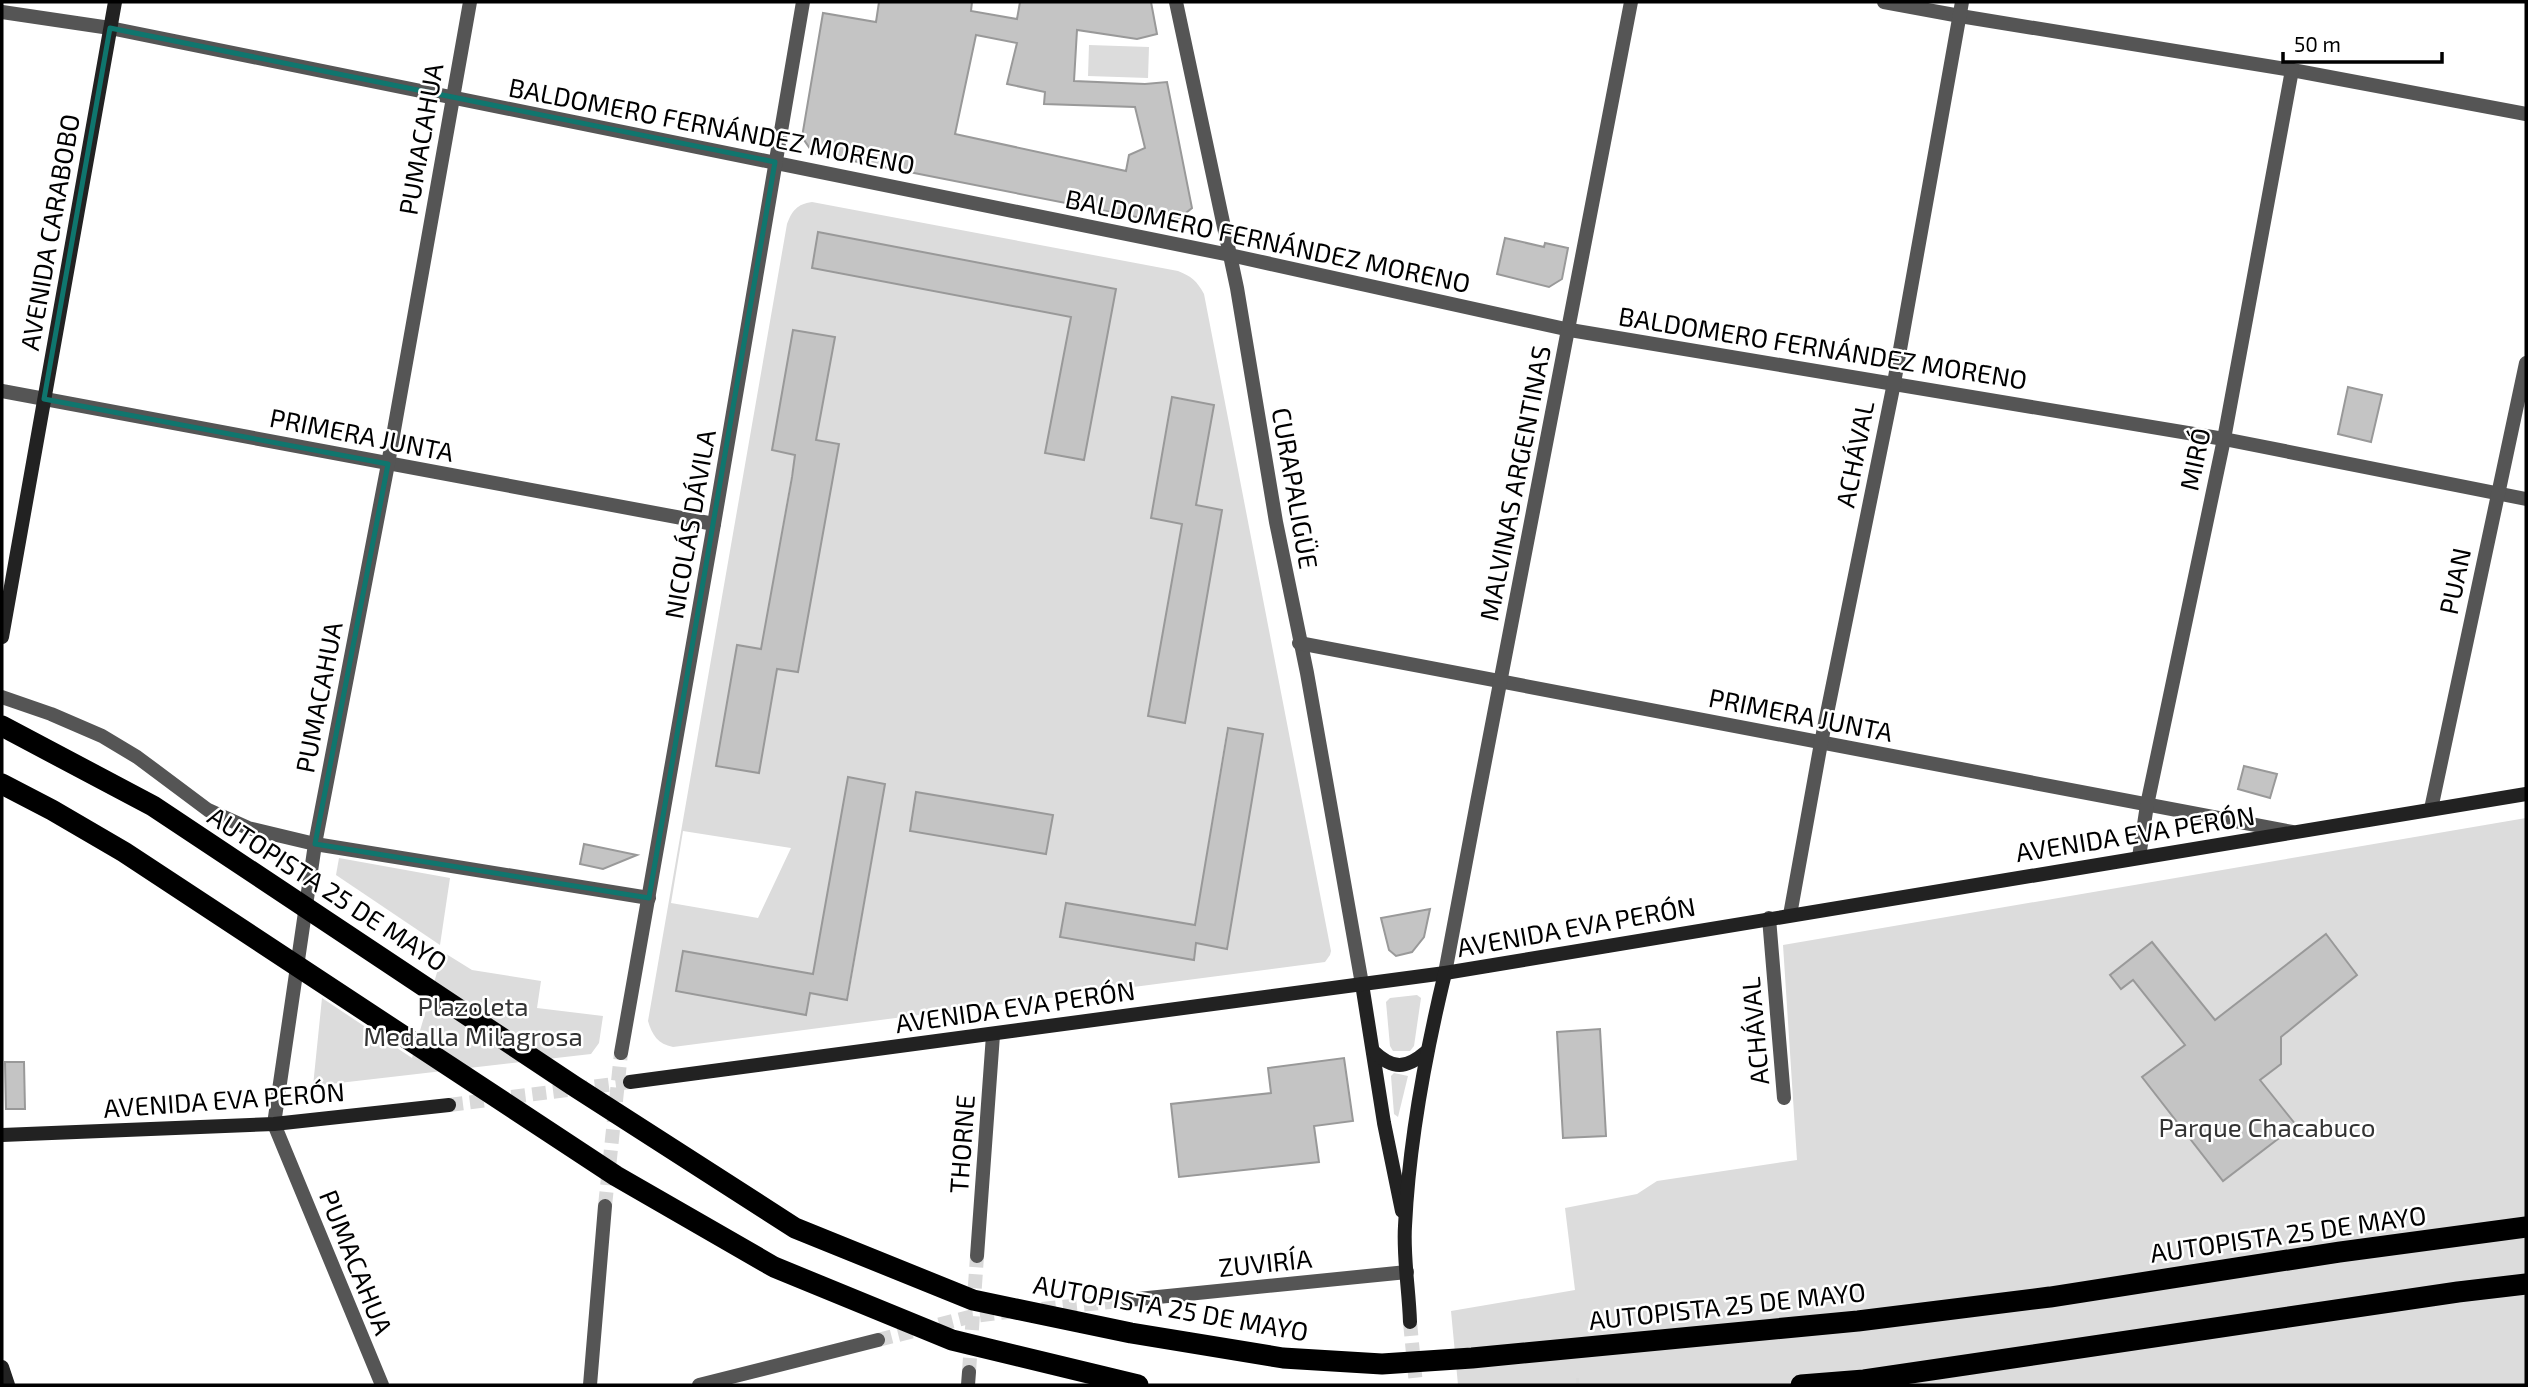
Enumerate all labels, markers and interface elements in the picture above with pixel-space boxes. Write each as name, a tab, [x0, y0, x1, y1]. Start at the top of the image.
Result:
scale bar	[2283, 21, 2442, 65]
text: 50 m	[2294, 31, 2341, 56]
street label: PUMACAHUA	[391, 61, 449, 217]
street label: BALDOMERO FERNÁNDEZ MORENO	[506, 70, 918, 180]
street label: AVENIDA CARABOBO	[13, 111, 85, 353]
street label: BALDOMERO FERNÁNDEZ MORENO	[1063, 182, 1473, 298]
street label: BALDOMERO FERNÁNDEZ MORENO	[1617, 299, 2029, 395]
street label: MALVINAS ARGENTINAS	[1472, 343, 1556, 623]
street label: ACHÁVAL	[1828, 398, 1880, 510]
street label: PRIMERA JUNTA	[267, 401, 457, 467]
street label: CURAPALIGÜE	[1267, 405, 1325, 571]
street label: MIRÓ	[2172, 425, 2216, 493]
street label: NICOLÁS DÁVILA	[657, 427, 721, 621]
street label: PUAN	[2432, 545, 2476, 617]
street label: PUMACAHUA	[288, 619, 348, 775]
street label: PRIMERA JUNTA	[1706, 681, 1896, 747]
street label: AUTOPISTA 25 DE MAYO	[203, 799, 453, 977]
street label: AVENIDA EVA PERÓN	[2013, 799, 2257, 867]
street label: AVENIDA EVA PERÓN	[1454, 890, 1698, 962]
street label: AVENIDA EVA PERÓN	[893, 974, 1137, 1038]
street label: ACHÁVAL	[1734, 976, 1774, 1086]
park label: Plazoleta Medalla Milagrosa	[363, 990, 583, 1051]
street label: AVENIDA EVA PERÓN	[102, 1075, 346, 1123]
street label: THORNE	[942, 1094, 980, 1194]
park label: Parque Chacabuco	[2158, 1111, 2376, 1142]
street label: PUMACAHUA	[314, 1185, 400, 1339]
street label: AUTOPISTA 25 DE MAYO	[2148, 1198, 2428, 1268]
street label: ZUVIRÍA	[1217, 1242, 1313, 1282]
street label: AUTOPISTA 25 DE MAYO	[1031, 1268, 1311, 1346]
street label: AUTOPISTA 25 DE MAYO	[1587, 1275, 1867, 1335]

